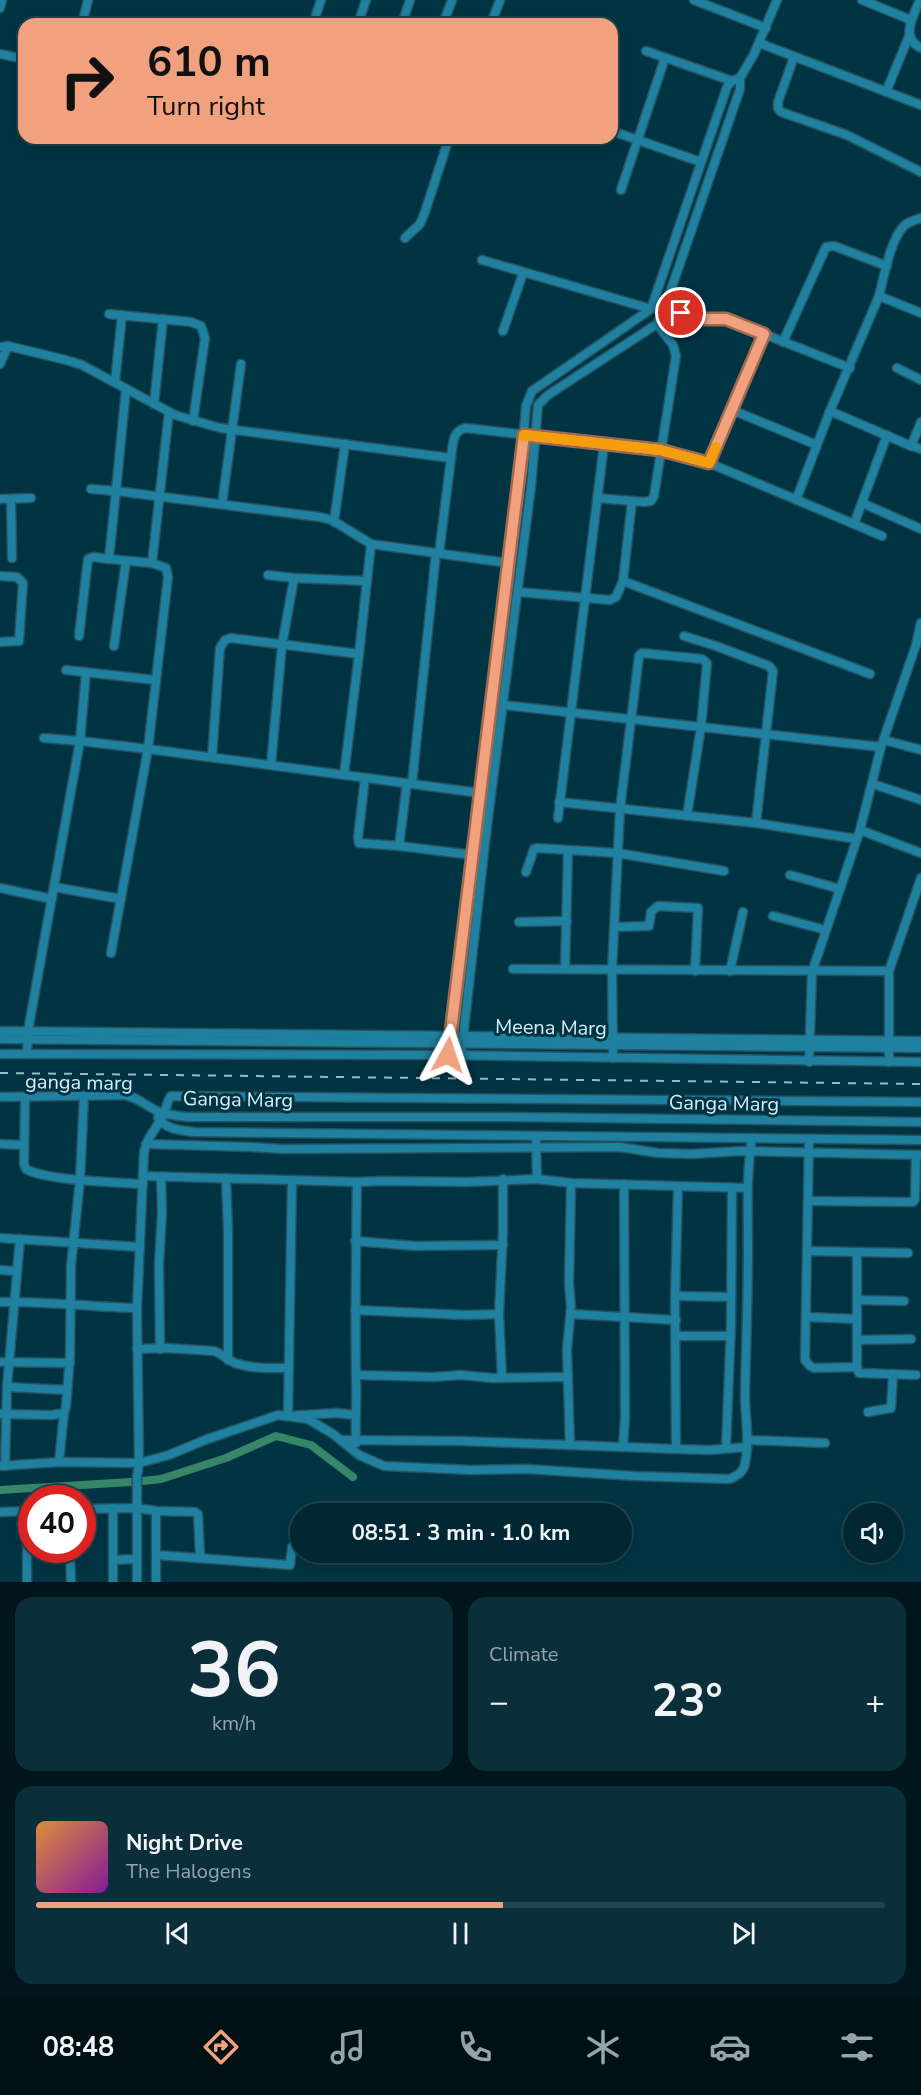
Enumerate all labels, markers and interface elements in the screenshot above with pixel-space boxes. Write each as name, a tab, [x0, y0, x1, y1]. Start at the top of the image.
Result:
text: 610 m	[147, 34, 271, 91]
icon: right	[48, 42, 126, 120]
text: Turn right	[147, 88, 265, 125]
pin	[655, 287, 706, 338]
icon: arrive	[664, 296, 697, 329]
street label: Meena Marg	[495, 1013, 607, 1042]
position arrow	[416, 1023, 480, 1087]
street label: ganga marg	[25, 1068, 133, 1097]
street label: Ganga Marg	[183, 1085, 293, 1114]
street label: Ganga Marg	[669, 1089, 779, 1118]
speed limit sign: 40	[18, 1485, 96, 1563]
map controls	[843, 1503, 903, 1563]
button: sound	[843, 1503, 903, 1563]
text: 08:51 · 3 min · 1.0 km	[352, 1518, 570, 1548]
text: 36	[187, 1617, 281, 1724]
text: Climate	[489, 1641, 558, 1668]
text: 23°	[651, 1671, 723, 1732]
text: −	[489, 1680, 509, 1725]
text: +	[865, 1680, 885, 1725]
text: km/h	[212, 1710, 256, 1737]
text: Night Drive	[126, 1828, 243, 1858]
text: The Halogens	[126, 1858, 251, 1885]
icon: previous	[161, 1917, 194, 1950]
icon: pause	[444, 1917, 477, 1950]
icon: next	[727, 1917, 760, 1950]
icon: directions	[200, 2026, 242, 2068]
icon: music	[327, 2026, 369, 2068]
icon: phone	[454, 2026, 496, 2068]
icon: climate	[582, 2026, 624, 2068]
icon: car	[709, 2026, 751, 2068]
icon: filters	[836, 2026, 878, 2068]
text: 08:48	[43, 2029, 114, 2066]

